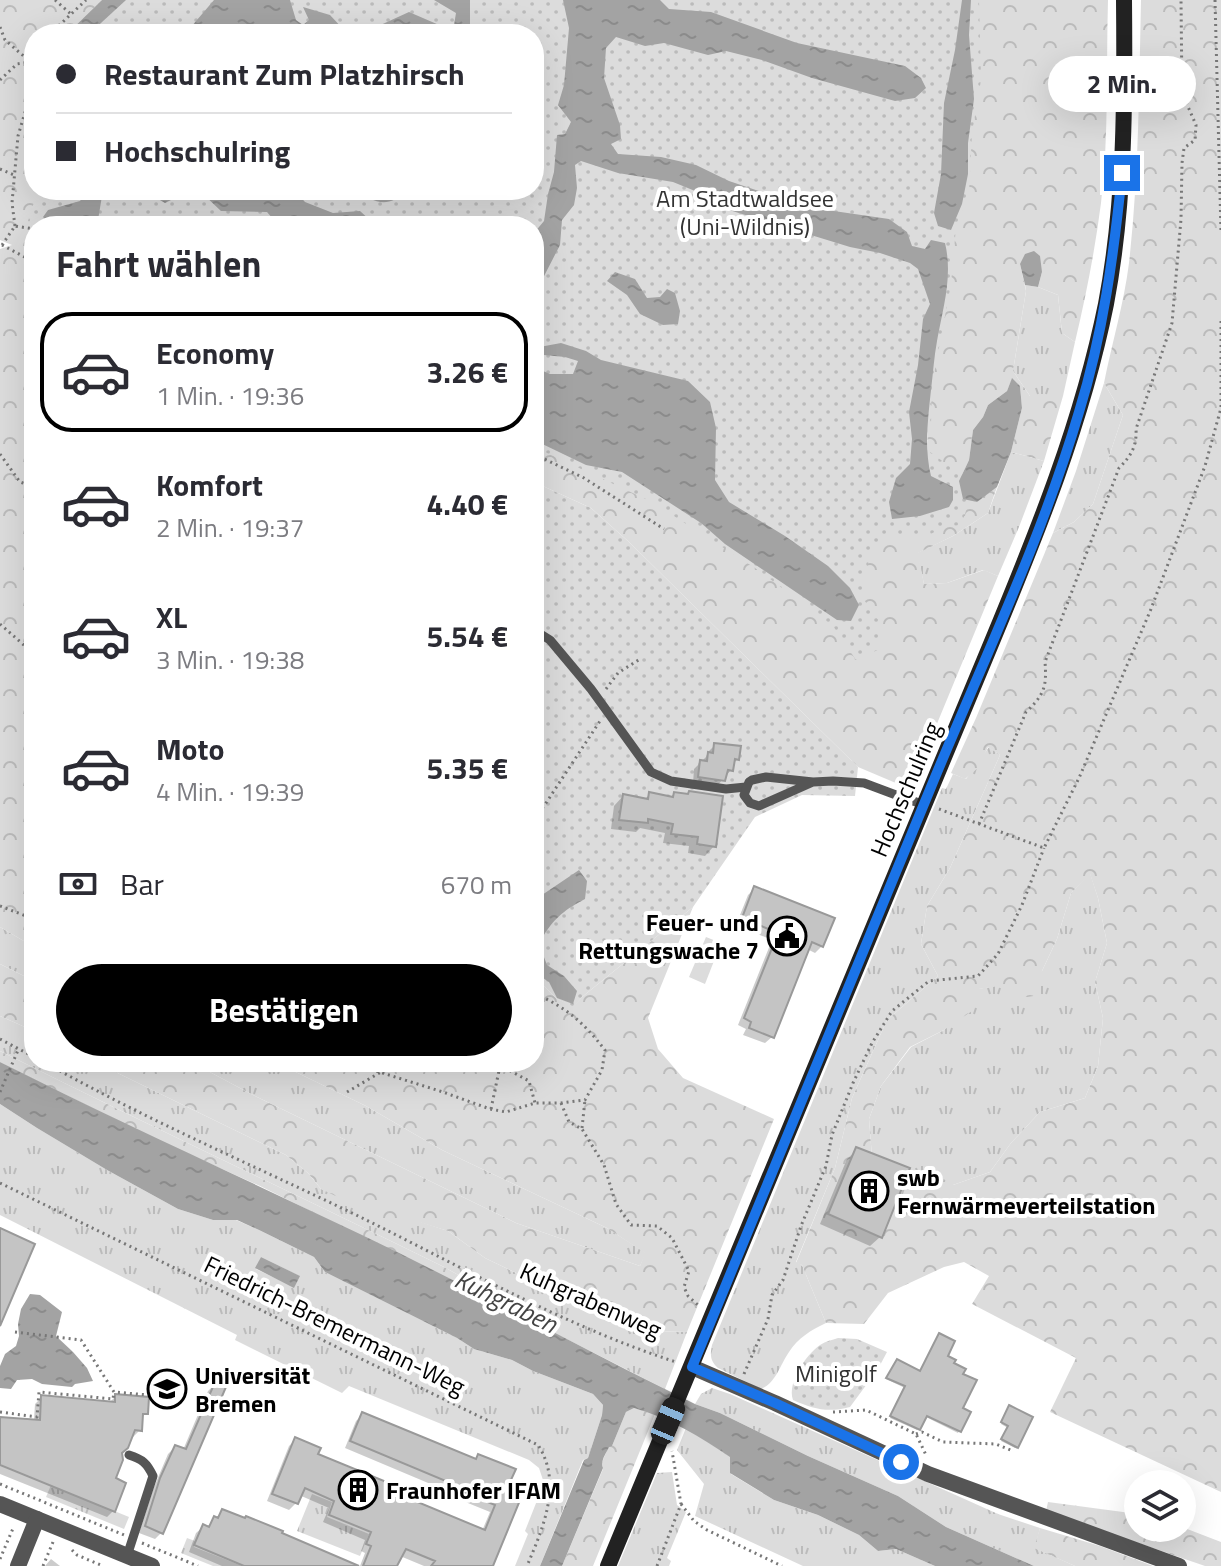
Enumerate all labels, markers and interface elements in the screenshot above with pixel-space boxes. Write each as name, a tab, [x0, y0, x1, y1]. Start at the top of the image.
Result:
text: Restaurant Zum Platzhirsch	[104, 51, 465, 97]
callout: 2 Min.	[1048, 57, 1196, 113]
text: 2 Min.	[1087, 64, 1157, 103]
text: Hochschulring	[104, 128, 290, 174]
route end	[1104, 155, 1140, 191]
park label: Am Stadtwaldsee (Uni-Wildnis)	[656, 180, 834, 244]
text: Fahrt wählen	[56, 236, 261, 291]
text: Economy	[156, 330, 274, 376]
icon: car	[60, 336, 132, 408]
text: 3.26 €	[427, 349, 508, 395]
text: 1 Min. · 19:36	[156, 376, 304, 415]
text: Komfort	[156, 462, 263, 508]
icon: car	[60, 468, 132, 540]
text: 4.40 €	[427, 481, 508, 527]
text: 2 Min. · 19:37	[156, 508, 304, 547]
text: XL	[156, 594, 187, 640]
icon: car	[60, 600, 132, 672]
text: 5.54 €	[427, 613, 508, 659]
text: 3 Min. · 19:38	[156, 640, 304, 679]
street label: Hochschulring	[860, 716, 950, 862]
text: Moto	[156, 726, 224, 772]
icon: car	[60, 732, 132, 804]
text: 5.35 €	[427, 745, 508, 791]
text: 4 Min. · 19:39	[156, 772, 304, 811]
text: Bar	[120, 861, 164, 907]
icon: cash	[56, 862, 100, 906]
text: 670 m	[441, 865, 512, 904]
place label: Feuer- und Rettungswache 7	[578, 904, 759, 968]
public building icon: Feuer- und Rettungswache 7	[766, 915, 808, 957]
button: Bestätigen	[56, 964, 512, 1056]
place label: swb Fernwärmeverteilstation	[897, 1159, 1156, 1223]
building icon: swb Fernwärmeverteilstation	[848, 1170, 890, 1212]
street label: Friedrich-Bremermann-Weg	[198, 1246, 472, 1404]
street label: Kuhgrabenweg	[514, 1253, 668, 1347]
water label: Kuhgraben	[448, 1259, 565, 1343]
park label: Minigolf	[795, 1355, 877, 1391]
place label: Universität Bremen	[195, 1357, 311, 1421]
school or university icon: Universität Bremen	[146, 1368, 188, 1410]
car	[648, 1394, 688, 1448]
route start	[883, 1444, 919, 1480]
building icon: Fraunhofer IFAM	[337, 1469, 379, 1511]
map controls	[1124, 1470, 1196, 1542]
button: layers	[1124, 1470, 1196, 1542]
place label: Fraunhofer IFAM	[386, 1472, 561, 1508]

